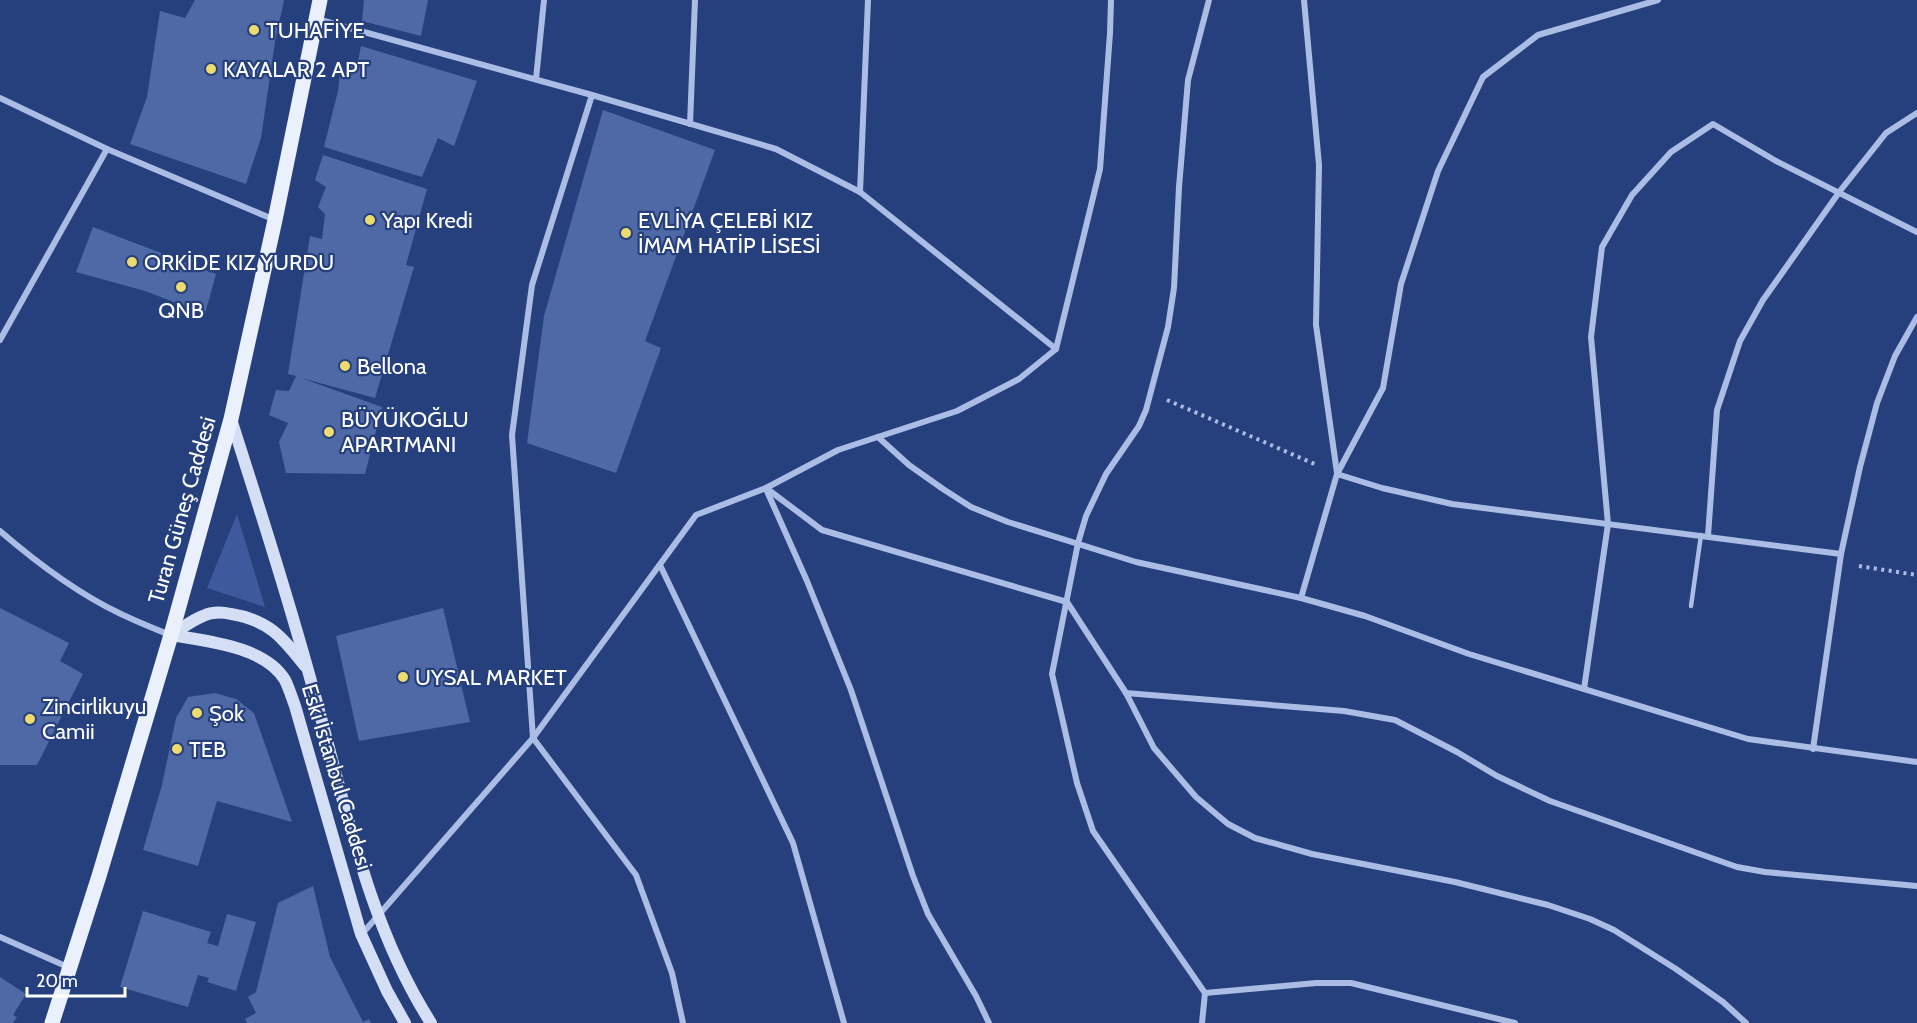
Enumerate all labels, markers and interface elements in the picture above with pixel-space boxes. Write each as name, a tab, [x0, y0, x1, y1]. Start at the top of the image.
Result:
place label: TUHAFİYE	[266, 17, 365, 44]
marker: TUHAFİYE	[247, 23, 261, 37]
place label: KAYALAR 2 APT	[223, 56, 370, 83]
marker: KAYALAR 2 APT	[204, 62, 218, 76]
place label: Yapı Kredi	[381, 207, 473, 234]
place label: EVLİYA ÇELEBİ KIZ İMAM HATİP LİSESİ	[638, 207, 821, 259]
marker: Yapı Kredi	[363, 213, 377, 227]
marker: EVLİYA ÇELEBİ KIZ İMAM HATİP LİSESİ	[619, 226, 633, 240]
place label: ORKİDE KIZ YURDU	[144, 249, 334, 276]
marker: ORKİDE KIZ YURDU	[125, 255, 139, 269]
marker: QNB	[174, 280, 188, 294]
place label: QNB	[158, 297, 204, 324]
place label: Bellona	[357, 353, 427, 380]
marker: Bellona	[338, 359, 352, 373]
place label: BÜYÜKOĞLU APARTMANI	[341, 406, 469, 458]
street label: Turan Güneş Caddesi	[142, 413, 222, 607]
marker: BÜYÜKOĞLU APARTMANI	[322, 425, 336, 439]
place label: UYSAL MARKET	[415, 664, 567, 691]
marker: UYSAL MARKET	[396, 670, 410, 684]
street label: Eski İstanbul Caddesi	[296, 681, 378, 873]
place label: Zincirlikuyu Camii	[42, 693, 146, 745]
place label: Şok	[209, 700, 244, 727]
marker: Şok	[190, 706, 204, 720]
marker: Zincirlikuyu Camii	[23, 712, 37, 726]
place label: TEB	[189, 736, 226, 763]
marker: TEB	[170, 742, 184, 756]
scale bar	[27, 960, 124, 998]
text: 20 m	[36, 970, 78, 992]

